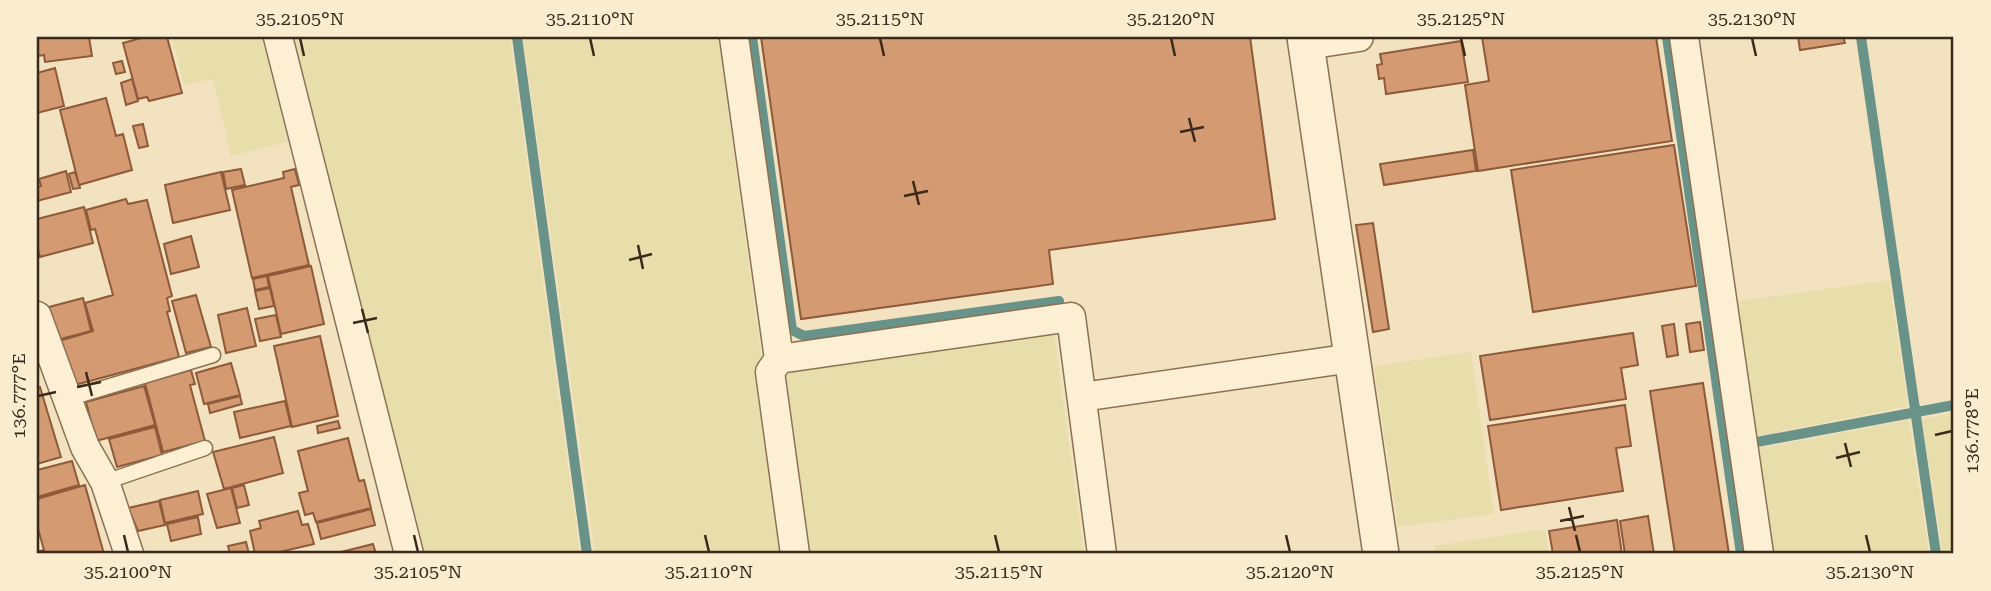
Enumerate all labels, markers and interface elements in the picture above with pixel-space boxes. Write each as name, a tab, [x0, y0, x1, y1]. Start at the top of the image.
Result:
text: 35.2105°N	[256, 8, 344, 29]
text: 35.2110°N	[546, 8, 634, 29]
text: 35.2115°N	[836, 8, 924, 29]
text: 35.2120°N	[1127, 8, 1215, 29]
text: 35.2125°N	[1417, 8, 1505, 29]
text: 35.2130°N	[1708, 8, 1796, 29]
text: 136.777°E	[8, 353, 29, 439]
text: 136.778°E	[1961, 388, 1982, 474]
text: 35.2100°N	[84, 561, 172, 582]
text: 35.2105°N	[374, 561, 462, 582]
text: 35.2110°N	[665, 561, 753, 582]
text: 35.2115°N	[955, 561, 1043, 582]
text: 35.2120°N	[1246, 561, 1334, 582]
text: 35.2125°N	[1536, 561, 1624, 582]
text: 35.2130°N	[1826, 561, 1914, 582]

